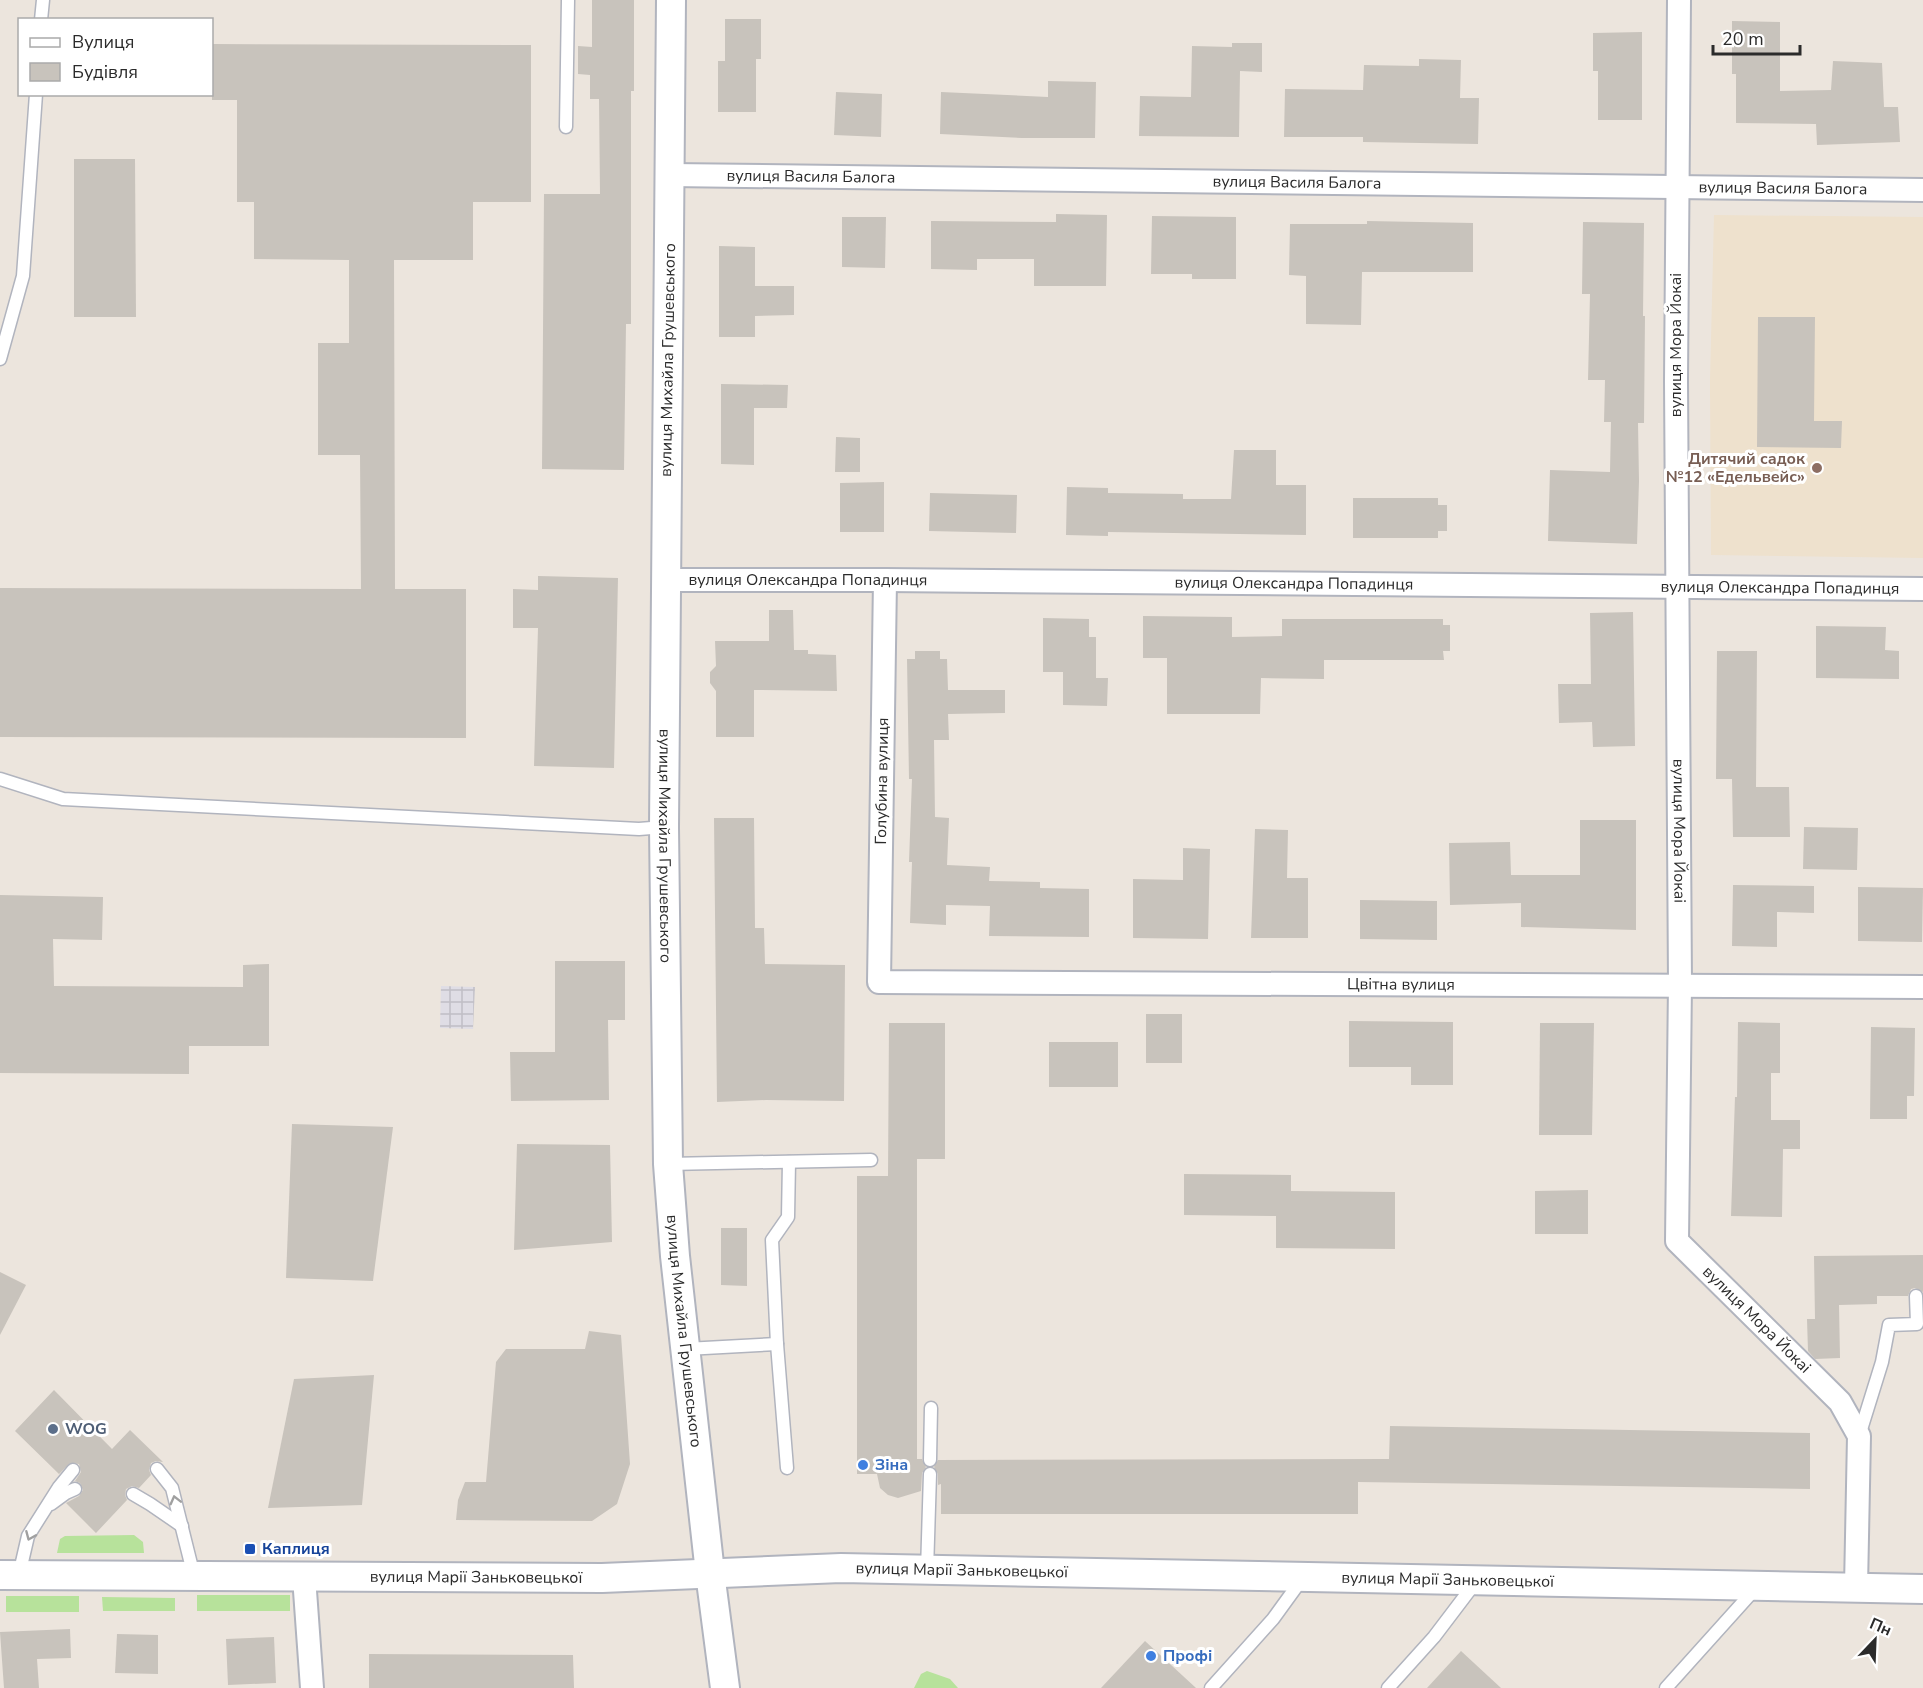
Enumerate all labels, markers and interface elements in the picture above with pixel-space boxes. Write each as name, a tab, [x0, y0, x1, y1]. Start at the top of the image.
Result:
legend	[18, 18, 213, 96]
scale bar	[1713, 18, 1800, 56]
text: 20 m	[1722, 27, 1764, 51]
text: Вулиця	[72, 30, 134, 54]
text: Будівля	[72, 60, 138, 84]
street label: вулиця Василя Балога	[726, 165, 896, 189]
street label: вулиця Василя Балога	[1212, 170, 1382, 195]
street label: вулиця Василя Балога	[1698, 176, 1867, 200]
street label: вулиця Михайла Грушевського	[655, 243, 681, 477]
street label: вулиця Мора Йокаі	[1665, 273, 1687, 417]
place label: Дитячий садок №12 «Едельвейс»	[1666, 448, 1806, 488]
marker: Дитячий садок №12 «Едельвейс»	[1810, 461, 1824, 475]
street label: вулиця Олександра Попадинця	[689, 569, 928, 591]
street label: вулиця Олександра Попадинця	[1174, 572, 1414, 596]
street label: вулиця Олександра Попадинця	[1660, 576, 1900, 600]
street label: Голубина вулиця	[870, 717, 894, 845]
street label: вулиця Михайла Грушевського	[653, 729, 677, 963]
street label: вулиця Мора Йокаі	[1668, 759, 1690, 903]
street label: Цвітна вулиця	[1347, 973, 1455, 996]
street label: вулиця Михайла Грушевського	[661, 1214, 707, 1449]
street label: вулиця Мора Йокаі	[1698, 1261, 1816, 1378]
place label: WOG	[65, 1418, 107, 1440]
marker: WOG	[46, 1422, 60, 1436]
place label: Зіна	[875, 1454, 908, 1476]
marker: Зіна	[856, 1458, 870, 1472]
one-way arrow	[170, 1495, 183, 1505]
one-way arrow	[25, 1530, 37, 1541]
place label: Каплиця	[262, 1538, 330, 1560]
marker: Каплиця	[243, 1542, 257, 1556]
street label: вулиця Марії Заньковецької	[855, 1557, 1069, 1583]
street label: вулиця Марії Заньковецької	[370, 1566, 583, 1589]
street label: вулиця Марії Заньковецької	[1341, 1567, 1555, 1593]
north arrow	[1845, 1610, 1905, 1670]
text: Пн	[1866, 1613, 1895, 1642]
place label: Профі	[1163, 1645, 1212, 1667]
marker: Профі	[1144, 1649, 1158, 1663]

